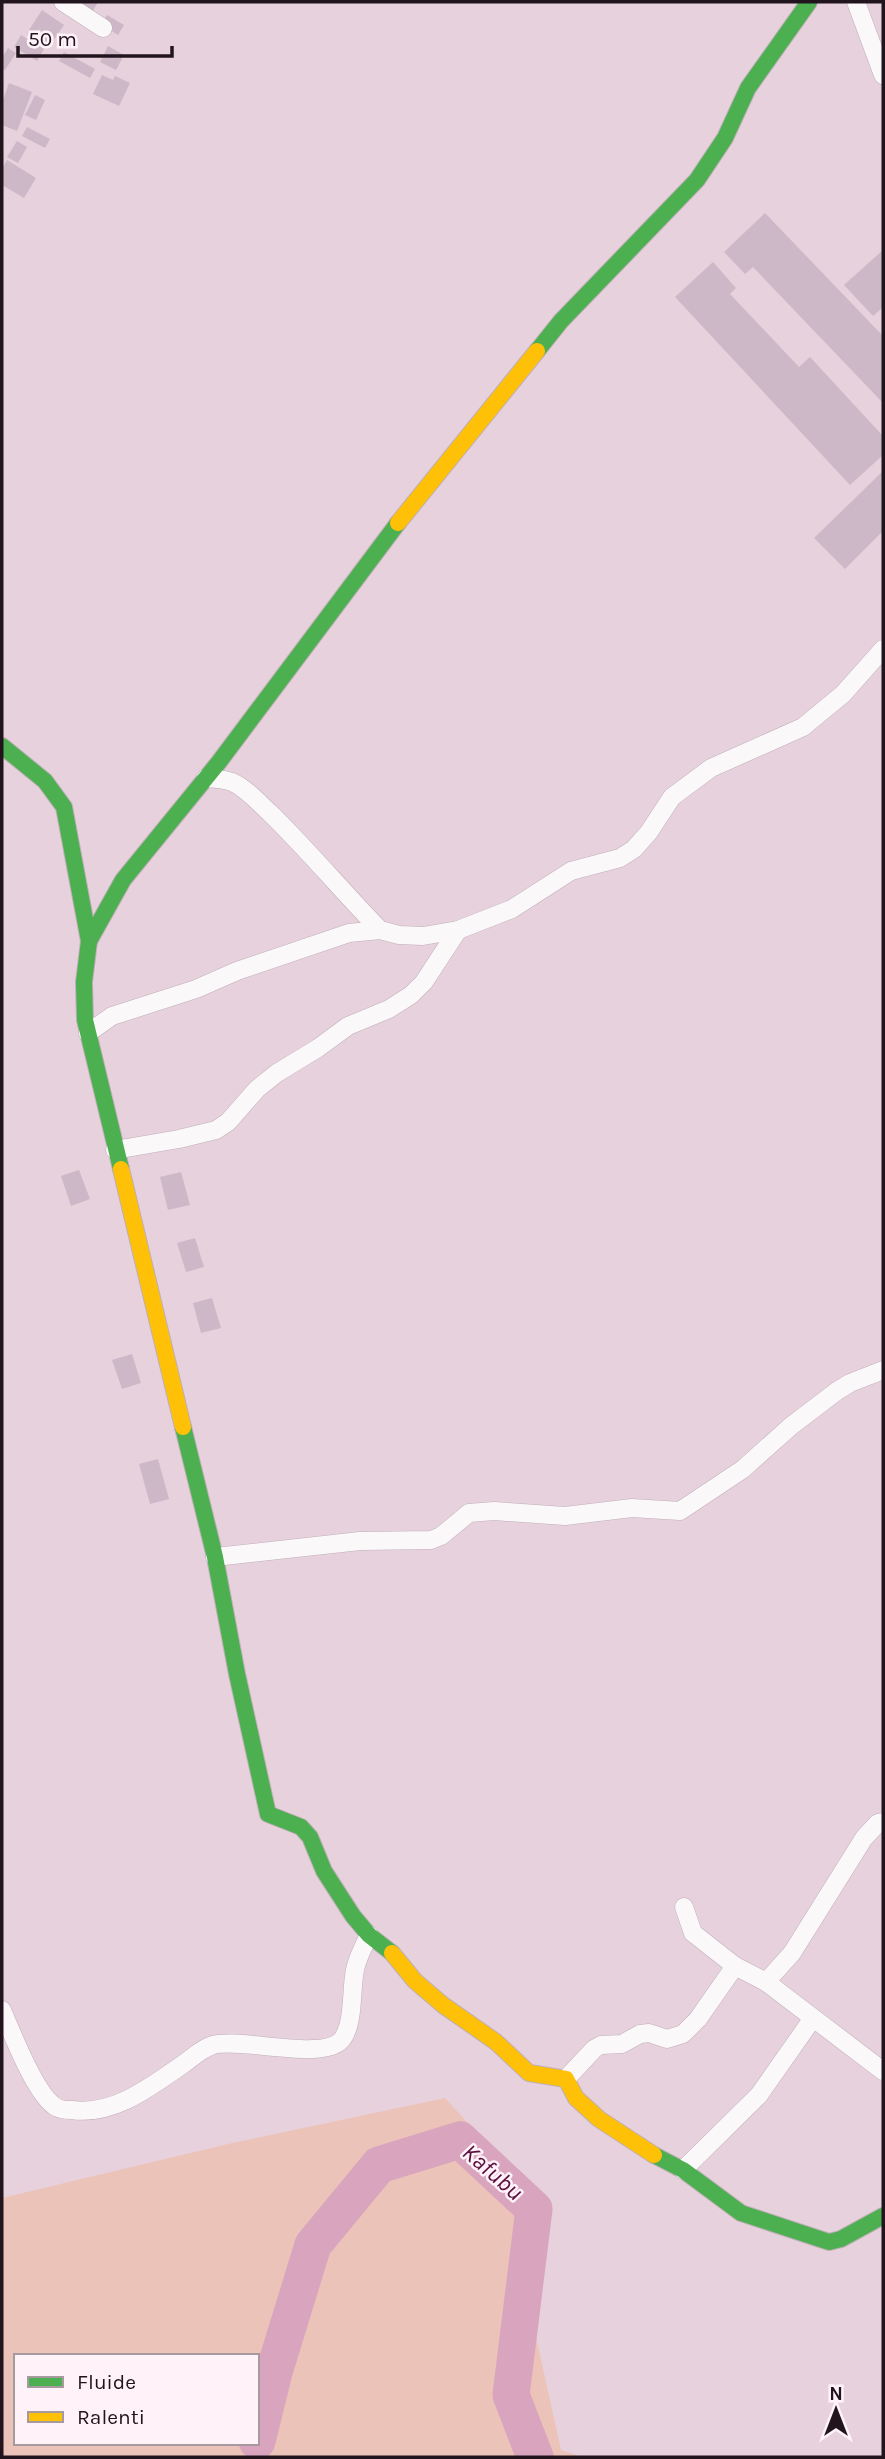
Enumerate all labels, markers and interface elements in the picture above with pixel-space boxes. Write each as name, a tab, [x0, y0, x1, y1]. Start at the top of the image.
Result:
scale bar	[18, 14, 172, 58]
text: 50 m	[28, 27, 77, 51]
water label: Kafubu	[457, 2138, 529, 2206]
legend	[14, 2354, 259, 2445]
text: Fluide	[77, 2370, 136, 2394]
north arrow	[801, 2375, 871, 2445]
text: N	[829, 2383, 843, 2405]
text: Ralenti	[77, 2405, 145, 2429]

